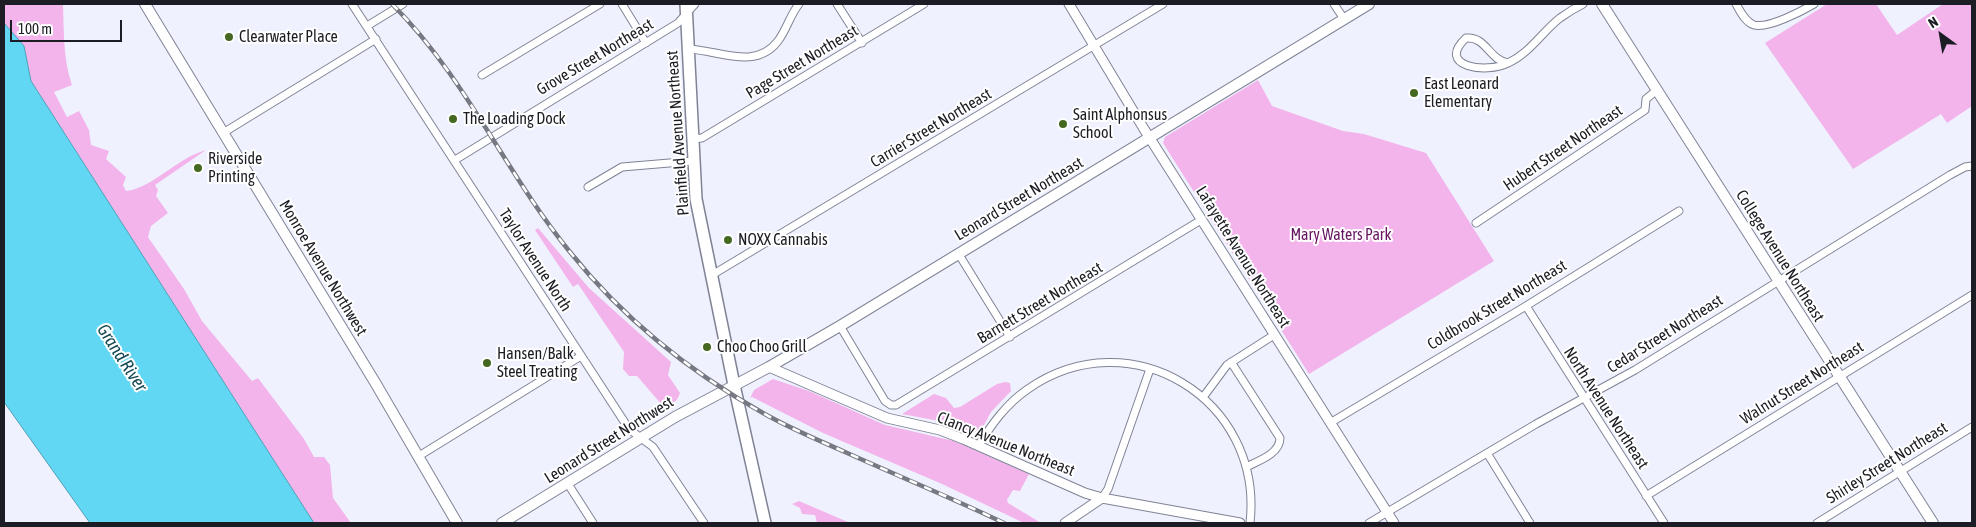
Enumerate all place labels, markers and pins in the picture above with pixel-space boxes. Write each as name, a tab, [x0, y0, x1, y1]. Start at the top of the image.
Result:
place label: Clearwater Place	[239, 27, 338, 47]
marker: Clearwater Place	[223, 31, 235, 43]
place label: East Leonard Elementary	[1424, 74, 1499, 112]
marker: East Leonard Elementary	[1408, 87, 1420, 99]
place label: Saint Alphonsus School	[1073, 105, 1167, 143]
place label: The Loading Dock	[463, 109, 566, 129]
marker: The Loading Dock	[447, 113, 459, 125]
marker: Saint Alphonsus School	[1057, 118, 1069, 130]
place label: Riverside Printing	[208, 149, 262, 187]
marker: Riverside Printing	[192, 162, 204, 174]
place label: NOXX Cannabis	[738, 230, 828, 250]
marker: NOXX Cannabis	[722, 234, 734, 246]
place label: Choo Choo Grill	[717, 337, 807, 357]
marker: Choo Choo Grill	[701, 341, 713, 353]
place label: Hansen/Balk Steel Treating	[497, 344, 577, 382]
marker: Hansen/Balk Steel Treating	[481, 357, 493, 369]

